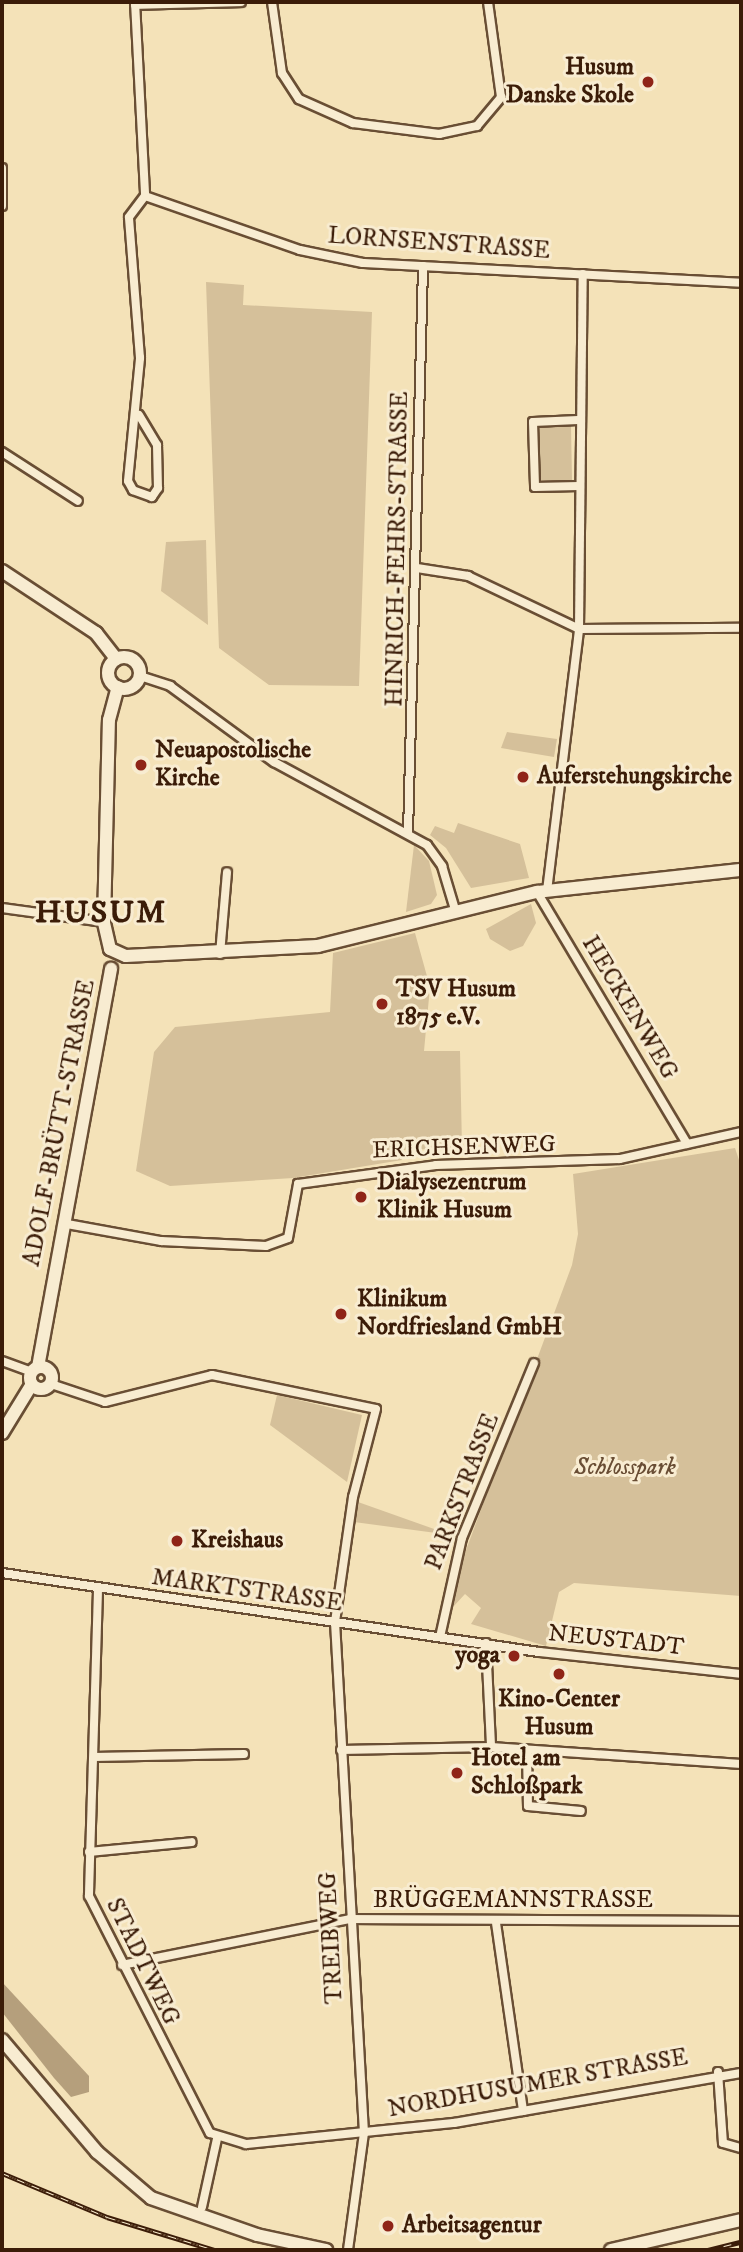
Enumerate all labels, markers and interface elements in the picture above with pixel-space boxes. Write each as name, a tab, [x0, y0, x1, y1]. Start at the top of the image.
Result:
place label: Husum Danske Skole	[506, 54, 634, 110]
marker: Husum Danske Skole	[640, 74, 656, 90]
street label: LORNSENSTRASSE	[327, 222, 551, 266]
street label: HINRICH-FEHRS-STRASSE	[381, 391, 415, 707]
place label: Neuapostolische Kirche	[155, 737, 311, 793]
marker: Neuapostolische Kirche	[133, 757, 149, 773]
place label: Auferstehungskirche	[537, 763, 732, 791]
marker: Auferstehungskirche	[515, 769, 531, 785]
district label: HUSUM	[35, 894, 167, 932]
street label: HECKENWEG	[575, 931, 683, 1085]
place label: TSV Husum 1875 e.V.	[396, 976, 516, 1032]
street label: ADOLF-BRÜTT-STRASSE	[18, 977, 102, 1269]
marker: TSV Husum 1875 e.V.	[374, 996, 390, 1012]
street label: ERICHSENWEG	[372, 1130, 556, 1166]
place label: Dialysezentrum Klinik Husum	[377, 1169, 527, 1225]
marker: Dialysezentrum Klinik Husum	[351, 1187, 371, 1207]
place label: Klinikum Nordfriesland GmbH	[357, 1286, 562, 1342]
marker: Klinikum Nordfriesland GmbH	[331, 1304, 351, 1324]
street label: PARKSTRASSE	[420, 1410, 506, 1574]
park label: Schlosspark	[574, 1454, 676, 1482]
place label: Kreishaus	[191, 1527, 283, 1555]
marker: Kreishaus	[169, 1533, 185, 1549]
street label: MARKTSTRASSE	[150, 1563, 344, 1619]
street label: NEUSTADT	[547, 1620, 685, 1662]
place label: yoga	[455, 1642, 500, 1670]
marker: yoga	[506, 1648, 522, 1664]
marker: Kino-Center Husum	[551, 1666, 567, 1682]
place label: Kino-Center Husum	[498, 1686, 620, 1742]
place label: Hotel am Schloßpark	[471, 1745, 583, 1801]
marker: Hotel am Schloßpark	[449, 1765, 465, 1781]
street label: TREIBWEG	[314, 1871, 350, 2005]
street label: BRÜGGEMANNSTRASSE	[373, 1887, 653, 1915]
street label: STADTWEG	[99, 1894, 185, 2030]
street label: NORDHUSUMER STRASSE	[386, 2043, 690, 2125]
place label: Arbeitsagentur	[402, 2212, 542, 2240]
marker: Arbeitsagentur	[380, 2218, 396, 2234]

